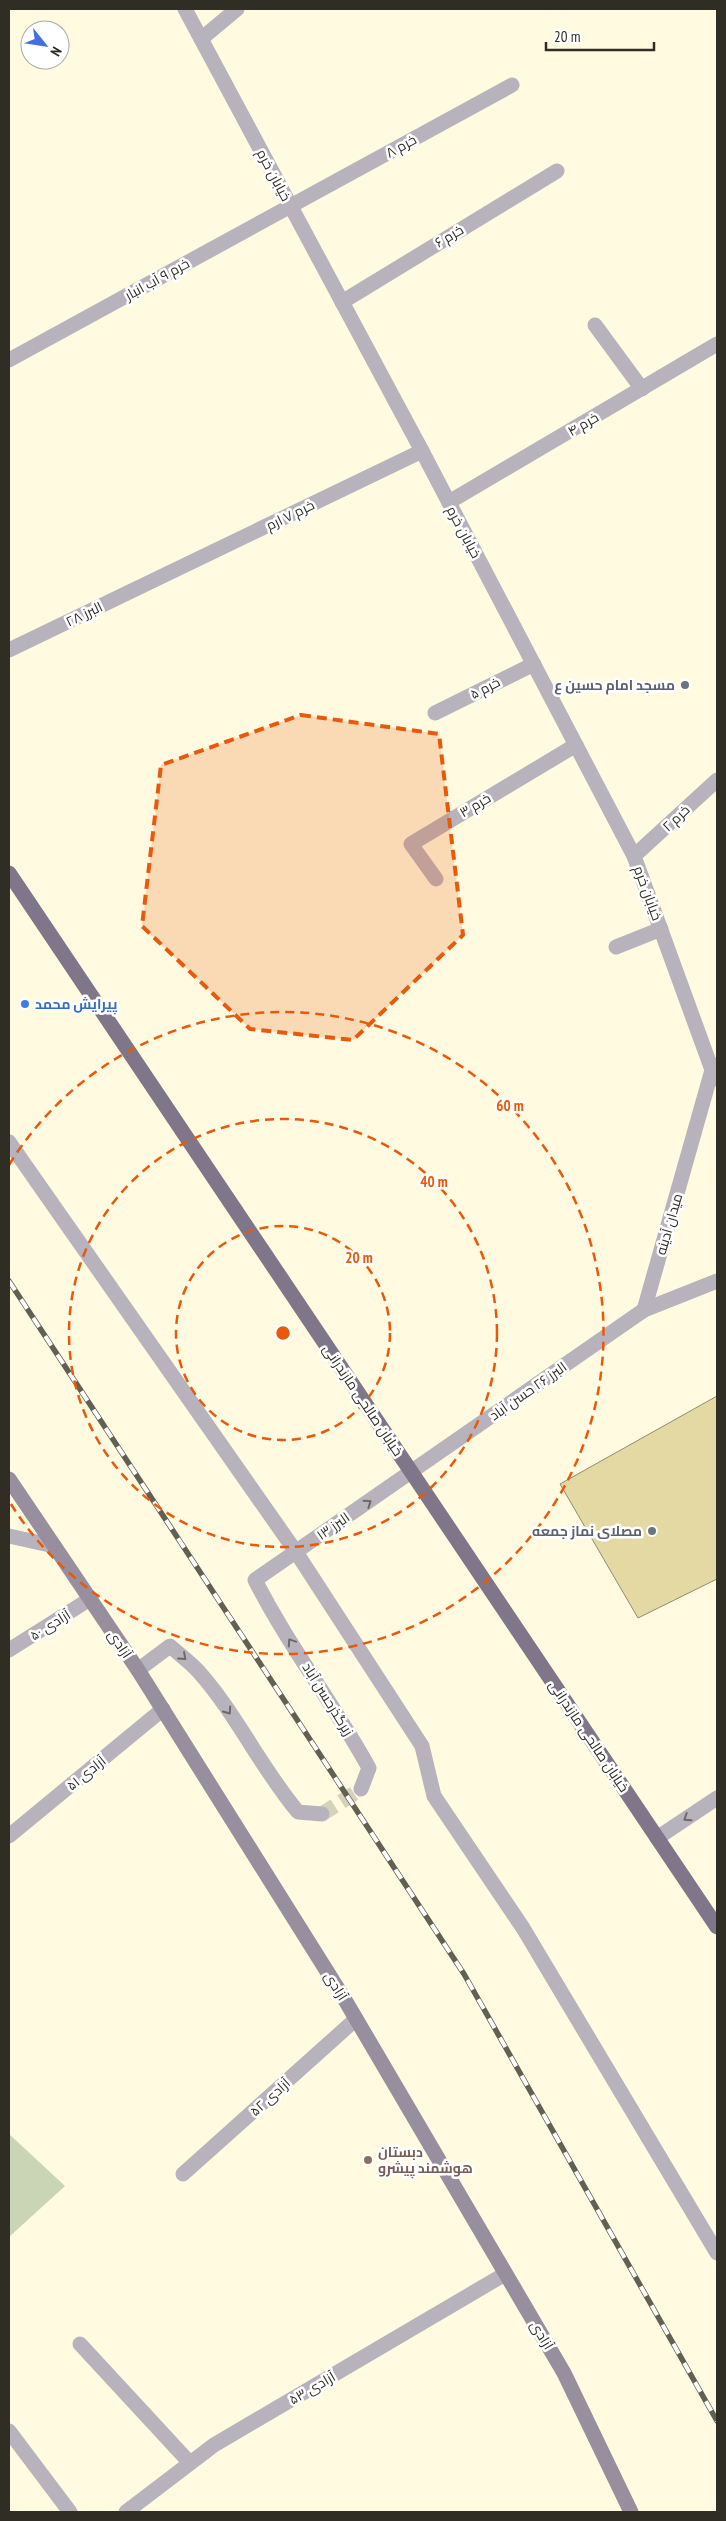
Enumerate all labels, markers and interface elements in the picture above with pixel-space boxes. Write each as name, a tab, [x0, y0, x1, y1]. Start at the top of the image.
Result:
north arrow	[20, 20, 70, 70]
scale bar	[546, 20, 654, 52]
text: 20 m	[554, 27, 580, 46]
text: N	[47, 44, 66, 59]
street label: خرم ۸	[382, 130, 420, 163]
street label: خیابان خرم	[252, 146, 295, 205]
street label: خرم ۶	[431, 220, 467, 252]
street label: خرم ۹ آب انبار	[121, 254, 193, 305]
street label: خرم ۴	[564, 408, 602, 441]
street label: خرم ۷ ارم	[263, 496, 318, 535]
street label: خیابان خرم	[442, 503, 485, 562]
street label: البرز ۲۸	[63, 597, 105, 631]
street label: خرم ۵	[467, 673, 504, 704]
place label: مسجد امام حسین ع	[554, 676, 675, 695]
marker: مسجد امام حسین ع	[679, 679, 691, 691]
street label: خرم ۳	[456, 789, 494, 822]
street label: خرم ۲	[658, 801, 694, 836]
street label: خیابان خرم	[629, 863, 666, 923]
place label: پیرایش محمد	[35, 995, 117, 1015]
marker: پیرایش محمد	[19, 998, 31, 1010]
text: 60 m	[496, 1096, 524, 1115]
text: 40 m	[420, 1172, 448, 1191]
street label: میدان آدینه	[652, 1191, 686, 1257]
text: 20 m	[345, 1248, 373, 1267]
centre of rings	[274, 1324, 292, 1342]
street label: خیابان صالحی مازندرانی	[319, 1341, 407, 1459]
street label: البرز ۲۶ حسن آباد	[486, 1358, 570, 1424]
one-way arrow	[362, 1500, 371, 1509]
street label: البرز ۱۳	[313, 1508, 353, 1544]
place label: مصلای نماز جمعه	[532, 1522, 642, 1540]
marker: مصلای نماز جمعه	[646, 1525, 658, 1537]
street label: آزادی ۵۰	[26, 1605, 74, 1644]
street label: آزادی	[104, 1626, 136, 1662]
one-way arrow	[288, 1638, 297, 1647]
one-way arrow	[177, 1651, 186, 1660]
street label: زیرگذرحسن آباد	[298, 1659, 358, 1739]
street label: خیابان صالحی مازندرانی	[545, 1677, 633, 1795]
one-way arrow	[222, 1705, 231, 1715]
street label: آزادی ۵۱	[63, 1752, 110, 1794]
one-way arrow	[684, 1812, 693, 1821]
street label: آزادی	[320, 1968, 352, 2004]
street label: آزادی ۵۲	[246, 2074, 294, 2120]
place label: دبستان هوشمند پیشرو	[378, 2143, 473, 2179]
marker: دبستان هوشمند پیشرو	[362, 2154, 374, 2166]
street label: آزادی	[526, 2317, 558, 2353]
street label: آزادی ۵۳	[286, 2367, 339, 2408]

